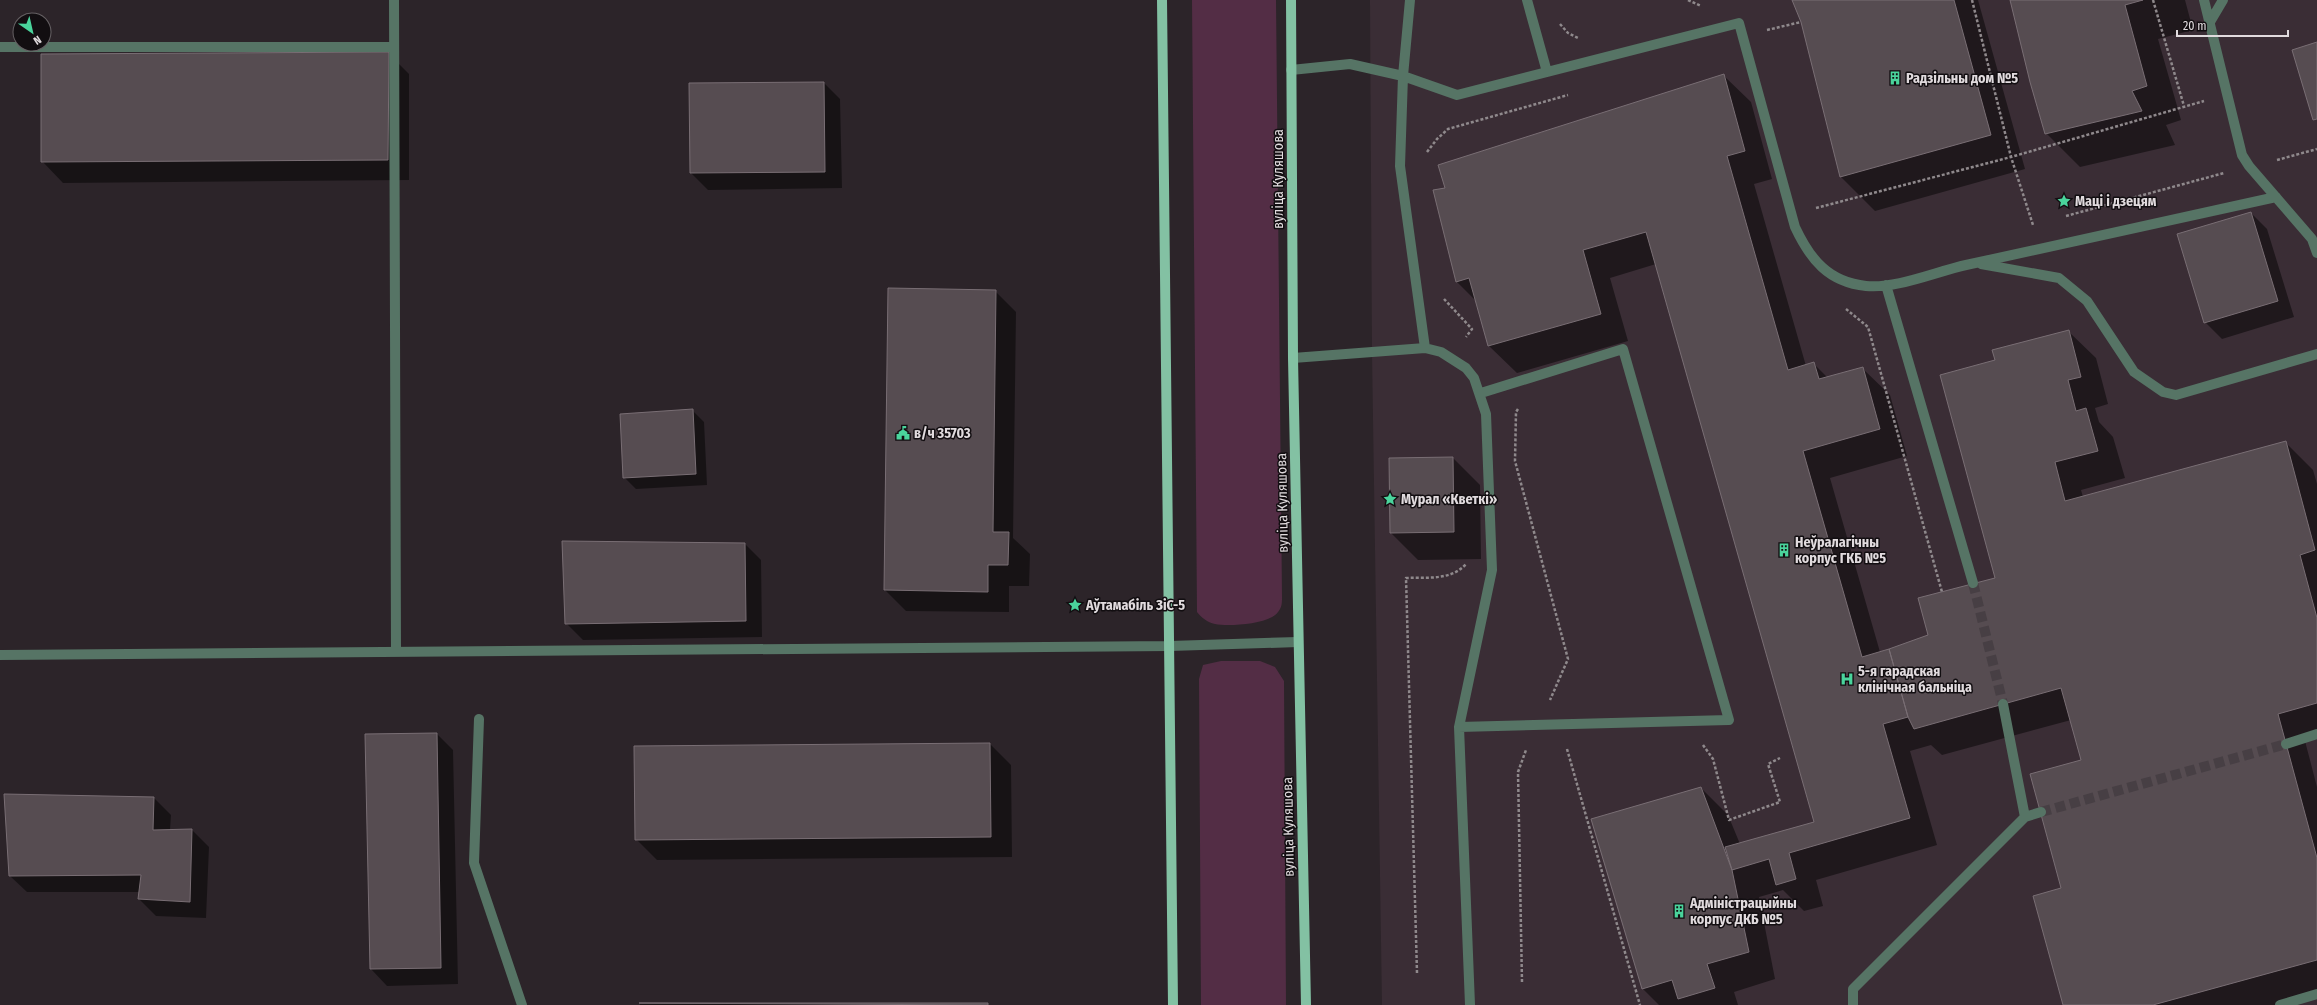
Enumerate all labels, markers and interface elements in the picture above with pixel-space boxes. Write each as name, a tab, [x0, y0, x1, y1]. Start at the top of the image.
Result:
north arrow	[12, 12, 52, 52]
scale bar	[2177, 12, 2288, 38]
text: 20 m	[2183, 19, 2207, 33]
text: N	[31, 33, 44, 47]
building icon: Радзільны дом №5	[1887, 70, 1903, 86]
place label: Радзільны дом №5	[1906, 70, 2018, 87]
street label: вуліца Куляшова	[1270, 129, 1287, 229]
place icon: Маці і дзецям	[2056, 193, 2072, 209]
place label: Маці і дзецям	[2075, 193, 2157, 210]
public building icon: в/ч 35703	[895, 425, 911, 441]
place label: в/ч 35703	[914, 425, 971, 442]
street label: вуліца Куляшова	[1273, 453, 1292, 553]
place icon: Мурал «Кветкі»	[1382, 491, 1398, 507]
place label: Мурал «Кветкі»	[1401, 491, 1497, 508]
place label: Неўралагічны корпус ГКБ №5	[1795, 534, 1886, 567]
building icon: Неўралагічны корпус ГКБ №5	[1776, 542, 1792, 558]
place icon: Аўтамабіль ЗіС-5	[1067, 597, 1083, 613]
place label: Аўтамабіль ЗіС-5	[1085, 597, 1185, 614]
place label: 5-я гарадская клінічная бальніца	[1858, 663, 1972, 696]
hospital icon: 5-я гарадская клінічная бальніца	[1839, 671, 1855, 687]
street label: вуліца Куляшова	[1279, 777, 1298, 877]
place label: Адміністрацыйны корпус ДКБ №5	[1689, 895, 1797, 928]
building icon: Адміністрацыйны корпус ДКБ №5	[1671, 903, 1687, 919]

